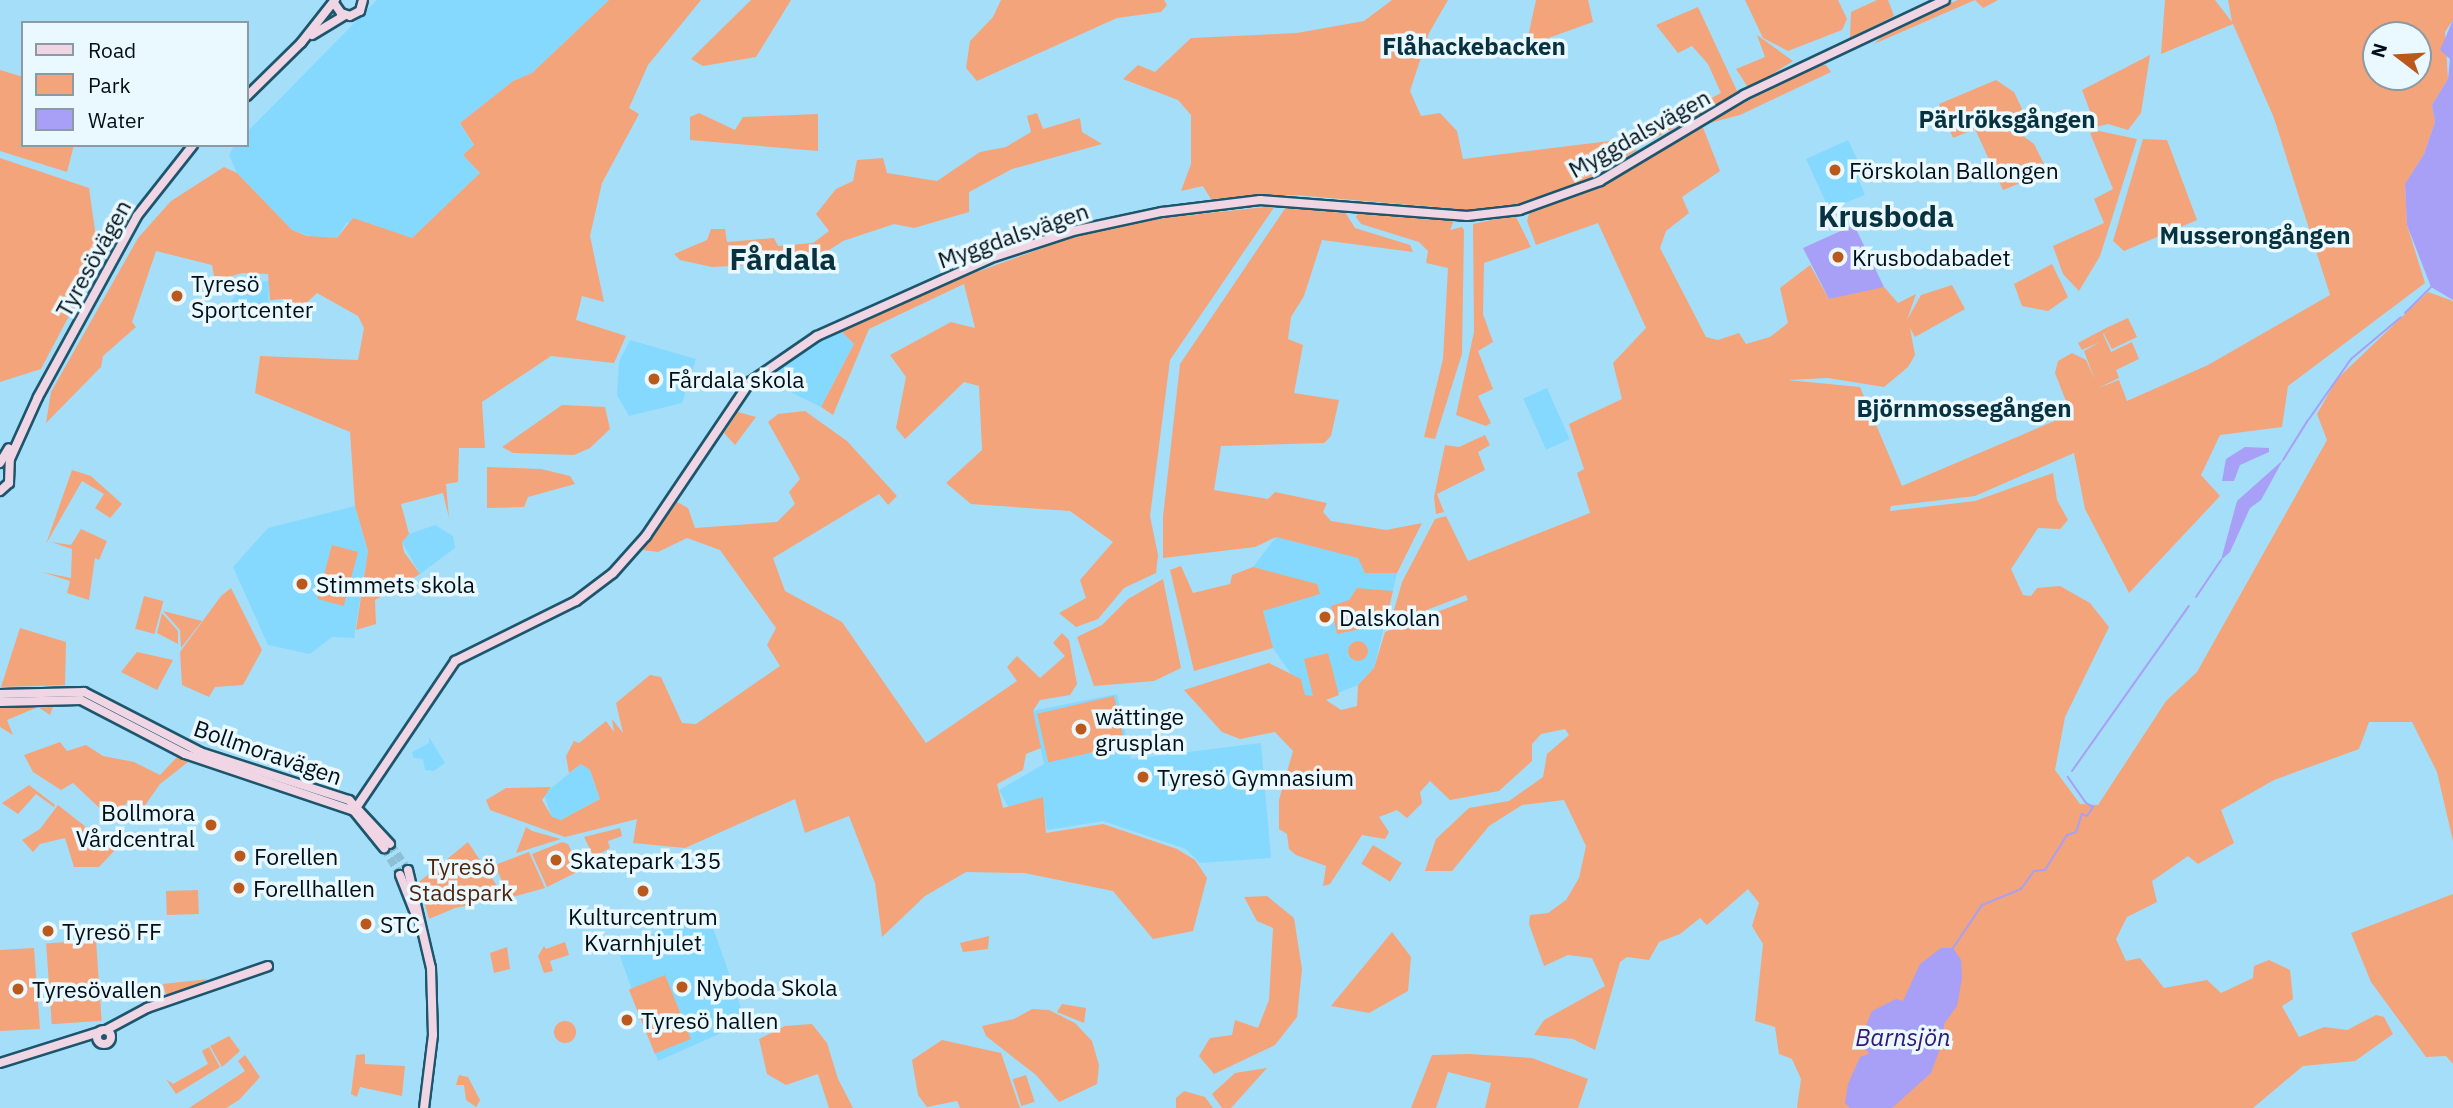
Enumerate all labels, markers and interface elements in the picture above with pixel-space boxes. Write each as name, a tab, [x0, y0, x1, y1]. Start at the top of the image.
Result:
legend	[21, 21, 248, 147]
north arrow	[2362, 21, 2432, 91]
district label: Flåhackebacken	[1382, 33, 1566, 61]
text: Road	[88, 36, 136, 64]
text: N	[2365, 40, 2392, 61]
text: Park	[88, 71, 131, 99]
street label: Myggdalsvägen	[1563, 83, 1715, 183]
text: Water	[88, 106, 144, 134]
district label: Pärlröksgången	[1919, 106, 2095, 134]
place label: Förskolan Ballongen	[1849, 156, 2059, 184]
marker: Förskolan Ballongen	[1827, 162, 1843, 178]
street label: Tyresövägen	[50, 195, 136, 321]
street label: Myggdalsvägen	[934, 196, 1092, 274]
district label: Krusboda	[1818, 198, 1954, 234]
district label: Musserongången	[2160, 222, 2350, 250]
district label: Fårdala	[730, 241, 836, 277]
place label: Krusbodabadet	[1852, 243, 2011, 271]
marker: Krusbodabadet	[1830, 249, 1846, 265]
place label: Tyresö Sportcenter	[191, 269, 313, 323]
marker: Tyresö Sportcenter	[169, 288, 185, 304]
place label: Fårdala skola	[668, 365, 804, 393]
marker: Fårdala skola	[646, 371, 662, 387]
district label: Björnmossegången	[1857, 395, 2071, 423]
place label: Stimmets skola	[316, 570, 475, 598]
marker: Stimmets skola	[294, 576, 310, 592]
place label: Dalskolan	[1339, 603, 1440, 631]
marker: Dalskolan	[1317, 609, 1333, 625]
place label: wättinge grusplan	[1095, 702, 1185, 756]
street label: Bollmoravägen	[190, 714, 346, 790]
marker: wättinge grusplan	[1073, 721, 1089, 737]
place label: Tyresö Gymnasium	[1157, 763, 1354, 791]
marker: Tyresö Gymnasium	[1135, 769, 1151, 785]
place label: Bollmora Vårdcentral	[76, 798, 195, 852]
marker: Bollmora Vårdcentral	[201, 815, 221, 835]
place label: Forellen	[254, 842, 338, 870]
place label: Skatepark 135	[570, 846, 721, 874]
marker: Forellen	[232, 848, 248, 864]
park label: Tyresö Stadspark	[409, 852, 513, 906]
marker: Skatepark 135	[548, 852, 564, 868]
place label: Forellhallen	[253, 874, 375, 902]
marker: Forellhallen	[231, 880, 247, 896]
marker: Kulturcentrum Kvarnhjulet	[635, 883, 651, 899]
place label: Kulturcentrum Kvarnhjulet	[568, 902, 718, 956]
place label: STC	[380, 910, 420, 938]
marker: STC	[358, 916, 374, 932]
place label: Tyresö FF	[62, 917, 162, 945]
marker: Tyresö FF	[40, 923, 56, 939]
place label: Nyboda Skola	[696, 973, 838, 1001]
place label: Tyresövallen	[32, 975, 162, 1003]
marker: Nyboda Skola	[674, 979, 690, 995]
marker: Tyresövallen	[10, 981, 26, 997]
place label: Tyresö hallen	[641, 1006, 779, 1034]
marker: Tyresö hallen	[619, 1012, 635, 1028]
water label: Barnsjön	[1855, 1024, 1951, 1052]

